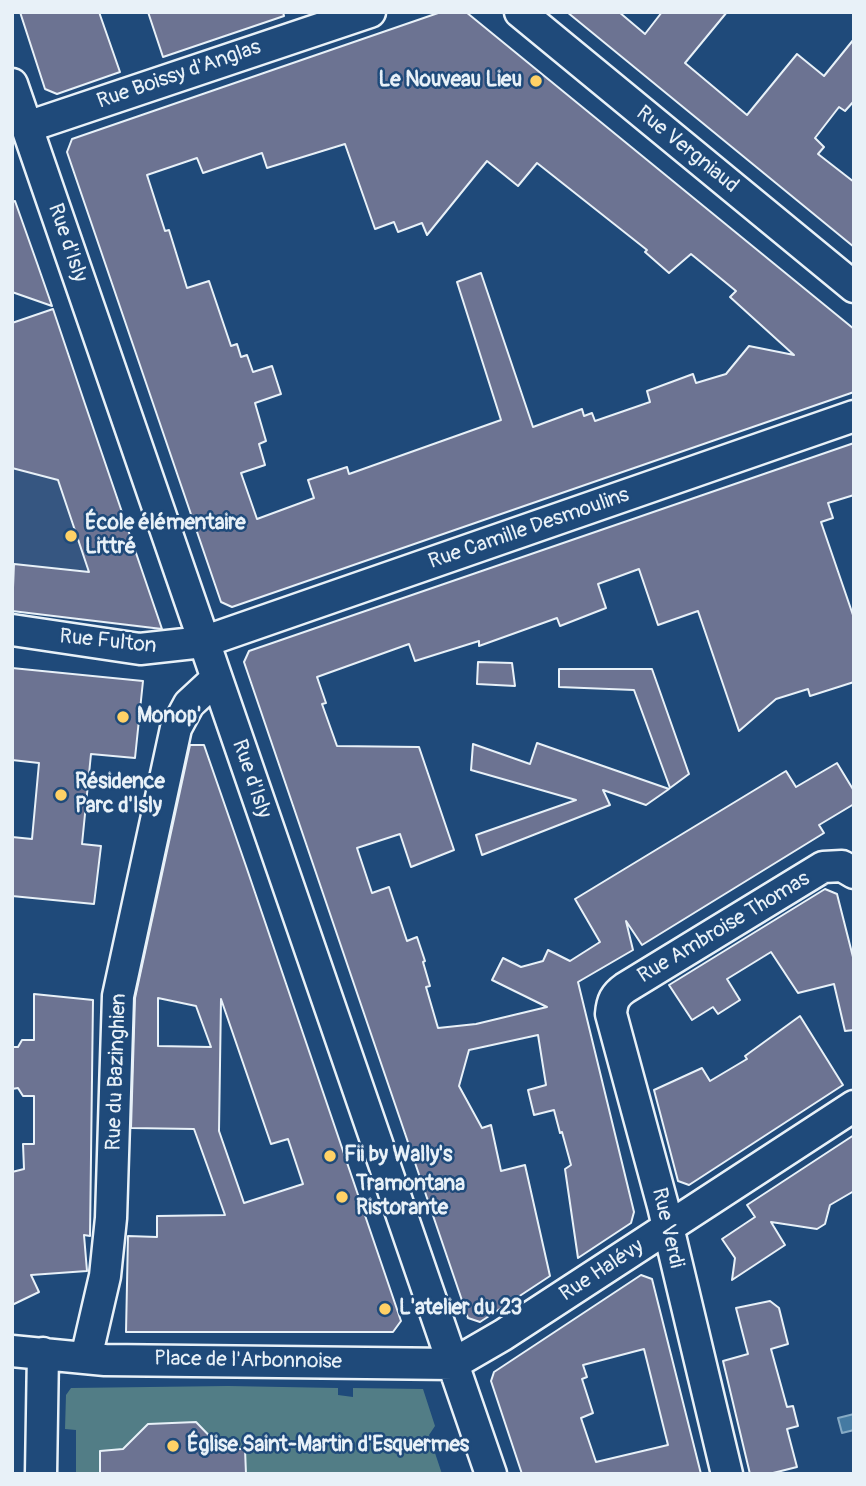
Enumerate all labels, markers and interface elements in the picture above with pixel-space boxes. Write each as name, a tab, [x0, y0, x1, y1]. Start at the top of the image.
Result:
street label: Rue Boissy d'Anglas	[94, 35, 264, 115]
place label: Le Nouveau Lieu	[378, 68, 522, 94]
marker: Le Nouveau Lieu	[528, 73, 544, 89]
street label: Rue Vergniaud	[631, 101, 743, 199]
street label: Rue d'Isly	[42, 200, 92, 286]
street label: Rue Camille Desmoulins	[425, 483, 633, 575]
place label: École élémentaire Littré	[85, 511, 246, 561]
marker: École élémentaire Littré	[63, 528, 79, 544]
street label: Rue Fulton	[58, 624, 158, 660]
place label: Monop'	[137, 704, 201, 730]
marker: Monop'	[115, 709, 131, 725]
street label: Rue d'Isly	[226, 736, 276, 822]
place label: Résidence Parc d'Isly	[75, 770, 165, 820]
marker: Résidence Parc d'Isly	[53, 787, 69, 803]
street label: Rue Ambroise Thomas	[633, 867, 815, 989]
street label: Rue du Bazinghien	[102, 993, 132, 1151]
place label: Fii by Wally's	[344, 1143, 452, 1169]
marker: Fii by Wally's	[322, 1148, 338, 1164]
place label: Tramontana Ristorante	[356, 1172, 465, 1222]
street label: Rue Verdi	[646, 1185, 688, 1271]
marker: Tramontana Ristorante	[334, 1189, 350, 1205]
street label: Rue Halévy	[555, 1234, 649, 1308]
place label: L'atelier du 23	[399, 1296, 522, 1322]
marker: L'atelier du 23	[377, 1301, 393, 1317]
street label: Place de l'Arbonnoise	[154, 1347, 342, 1375]
place label: Église Saint-Martin d'Esquermes	[187, 1433, 469, 1459]
marker: Église Saint-Martin d'Esquermes	[165, 1438, 181, 1454]

